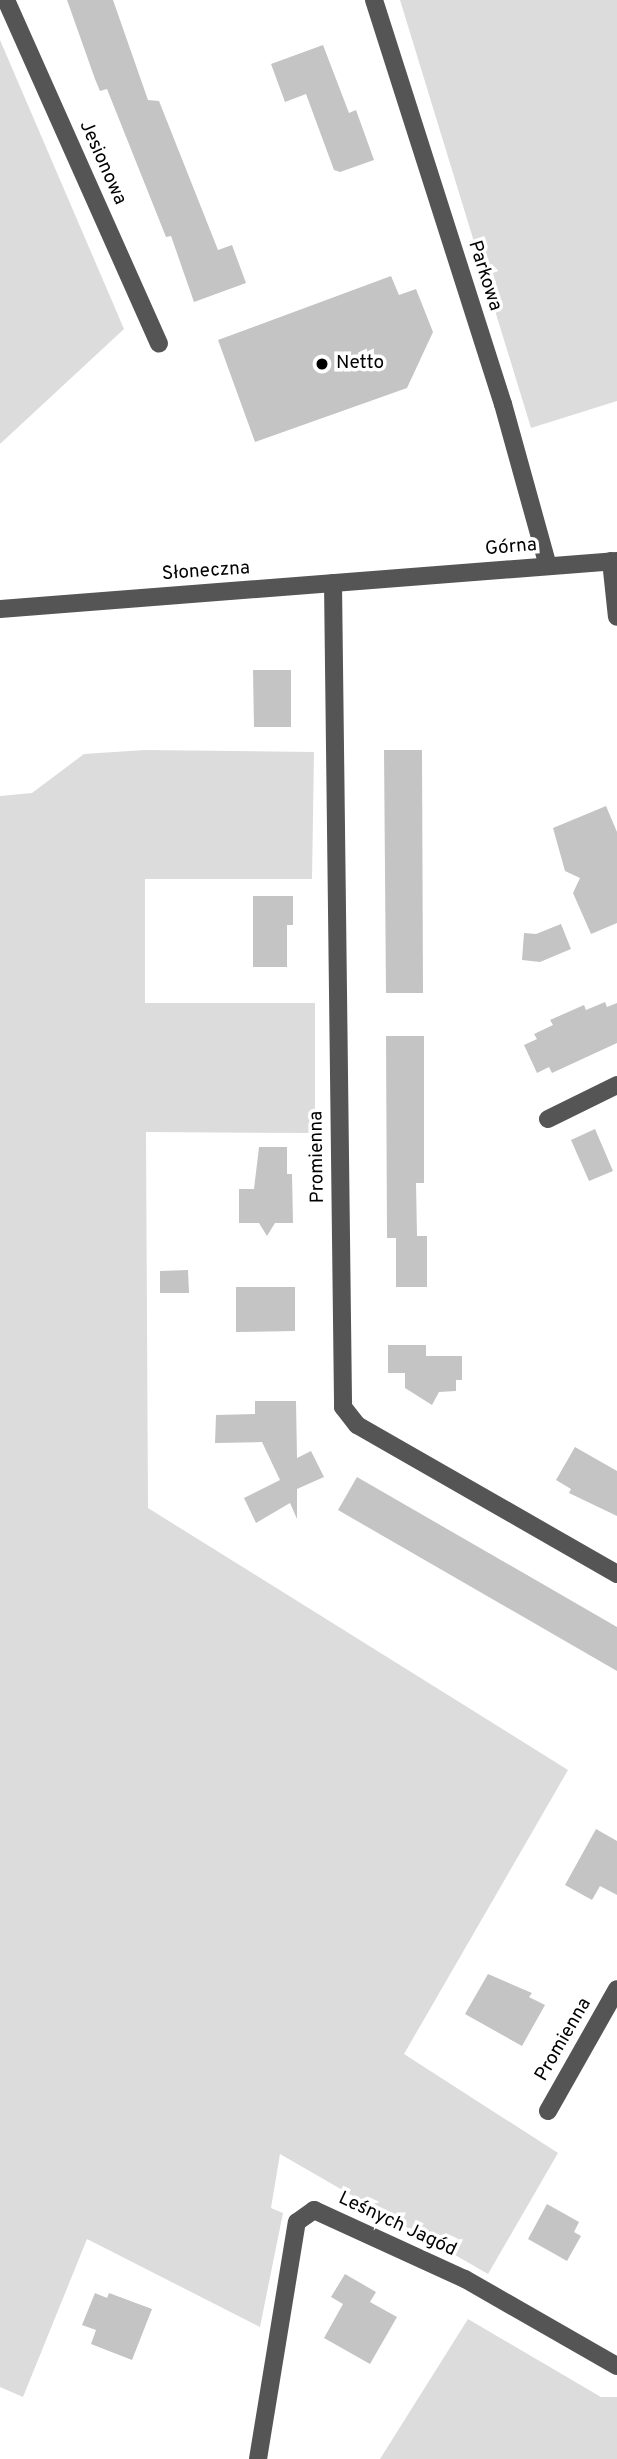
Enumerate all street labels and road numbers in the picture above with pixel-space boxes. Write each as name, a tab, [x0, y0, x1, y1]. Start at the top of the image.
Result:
street label: Jesionowa	[73, 118, 131, 208]
street label: Parkowa	[462, 238, 506, 314]
street label: Górna	[484, 534, 538, 562]
street label: Słoneczna	[161, 558, 251, 586]
street label: Promienna	[306, 1111, 330, 1203]
street label: Promienna	[531, 1994, 597, 2086]
street label: Leśnych Jagód	[334, 2188, 460, 2262]

